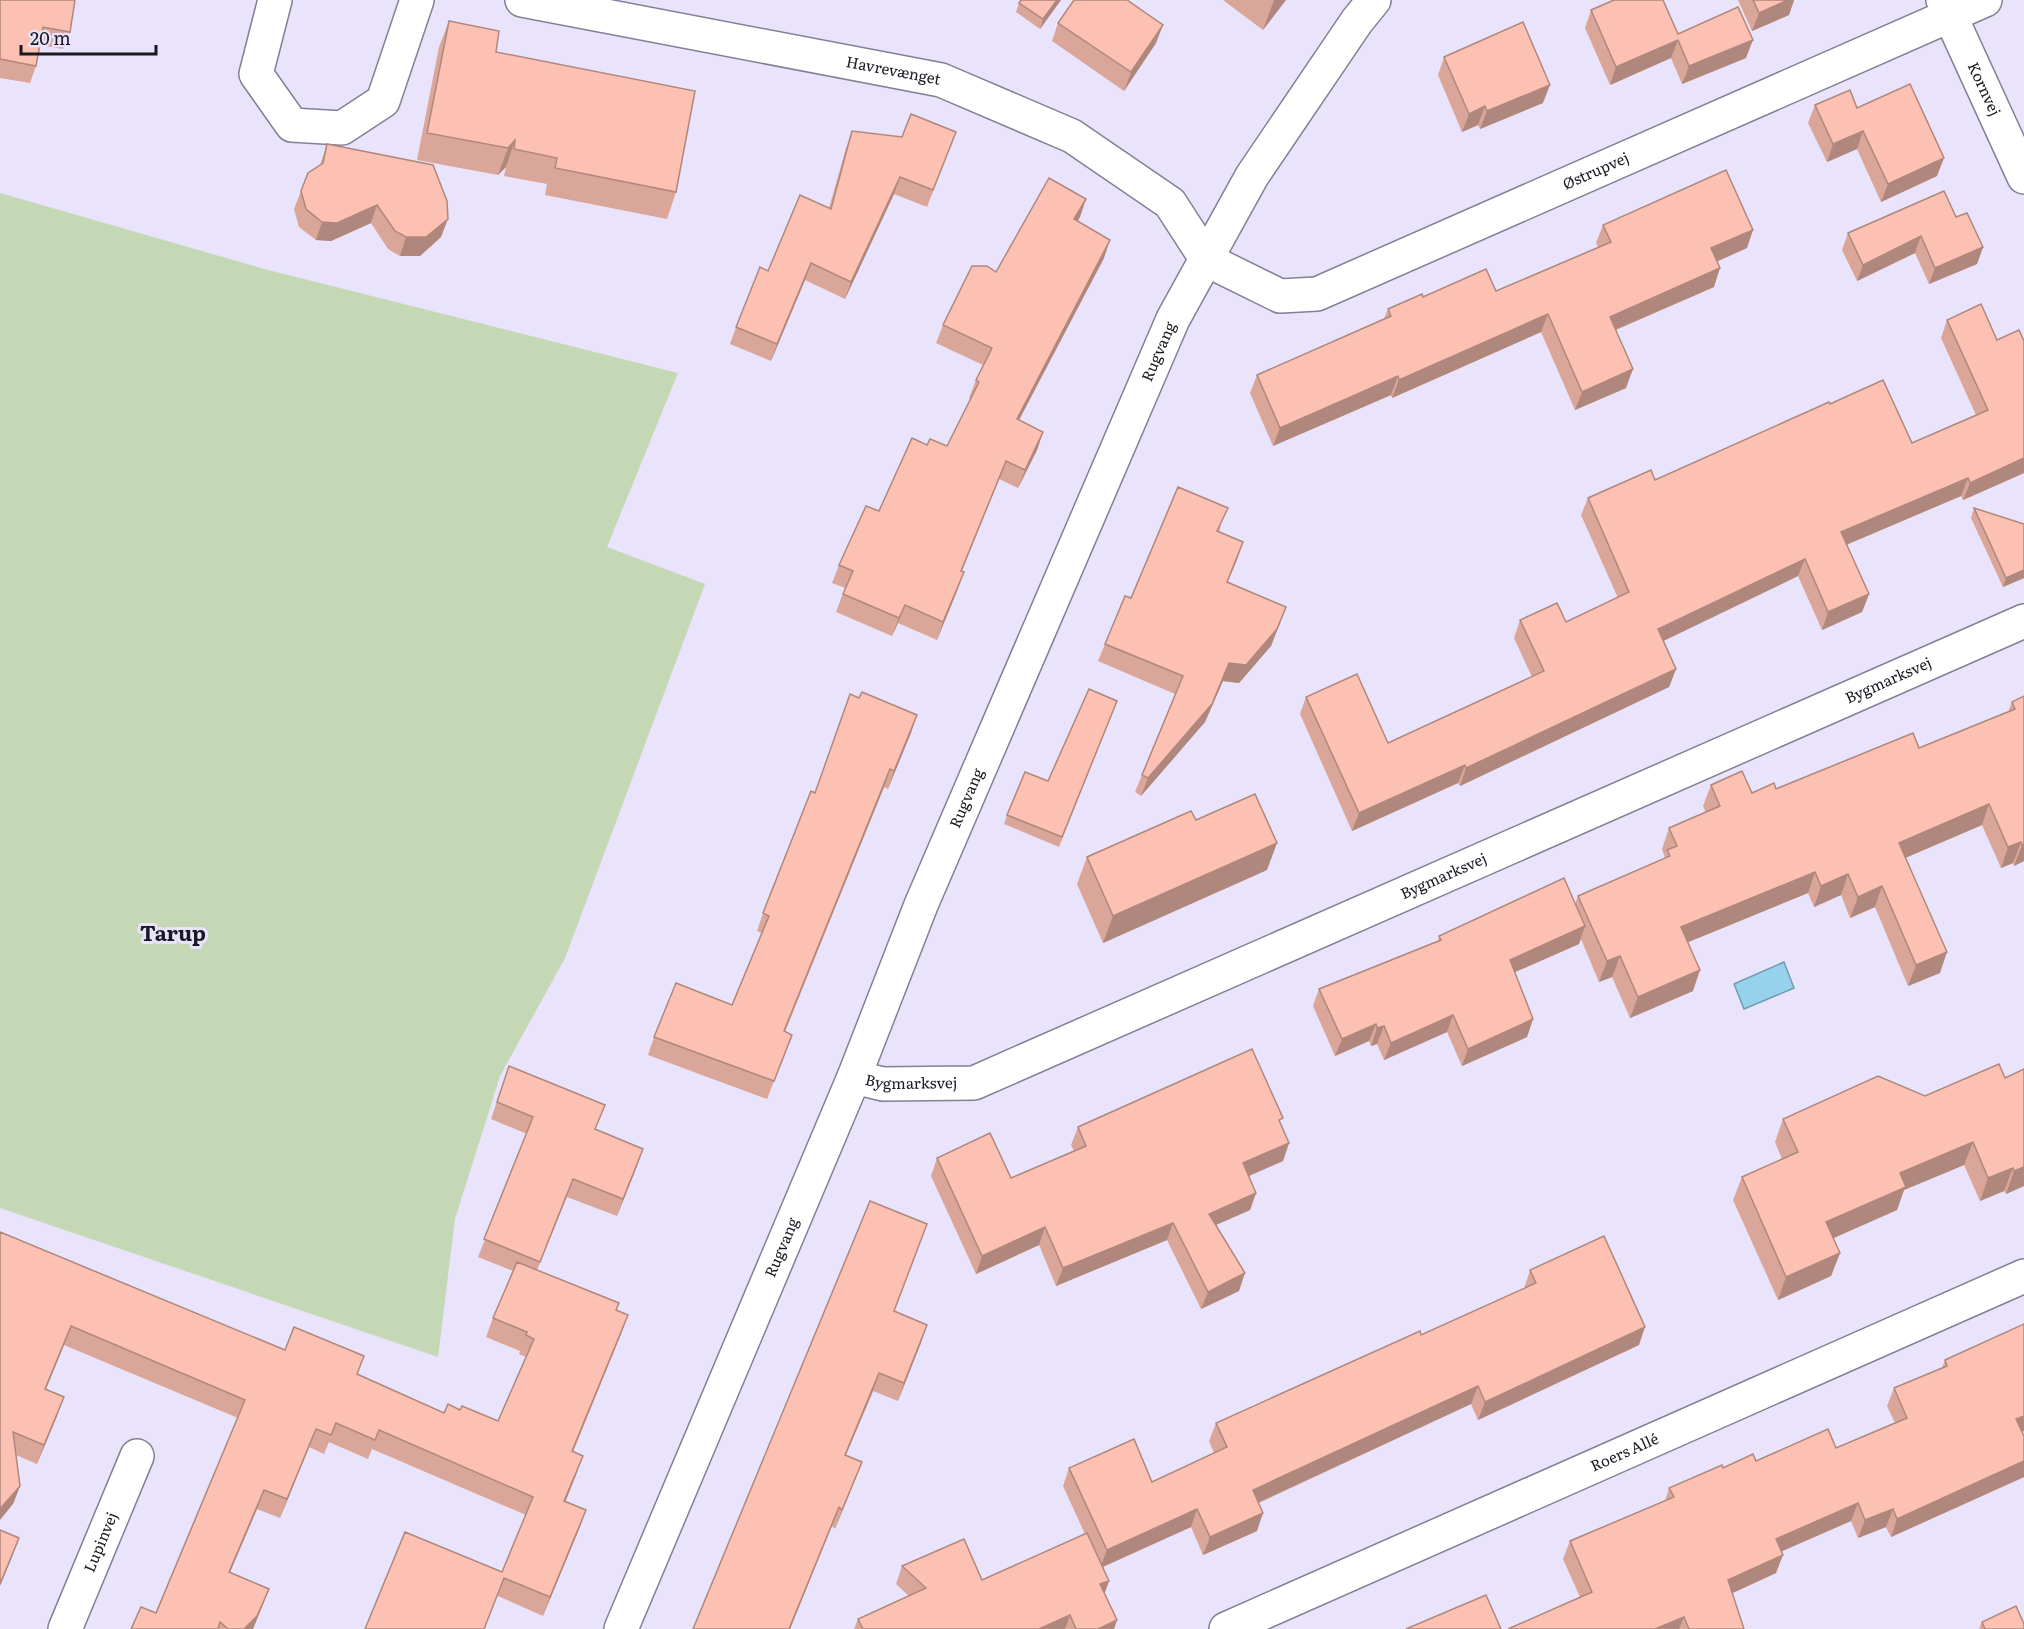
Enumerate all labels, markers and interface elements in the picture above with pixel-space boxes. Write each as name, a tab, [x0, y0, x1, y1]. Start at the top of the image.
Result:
scale bar	[21, 18, 156, 56]
text: 20 m	[30, 24, 71, 51]
street label: Havrevænget	[844, 49, 943, 90]
street label: Kornvej	[1963, 58, 2007, 119]
street label: Østrupvej	[1559, 145, 1632, 195]
street label: Rugvang	[1135, 317, 1181, 385]
street label: Bygmarksvej	[1841, 650, 1935, 708]
street label: Rugvang	[943, 764, 989, 831]
street label: Bygmarksvej	[1396, 846, 1490, 904]
district label: Tarup	[140, 916, 206, 947]
street label: Bygmarksvej	[863, 1067, 957, 1094]
street label: Rugvang	[758, 1213, 804, 1280]
street label: Roers Allé	[1586, 1426, 1662, 1476]
street label: Lupinvej	[77, 1508, 123, 1575]

